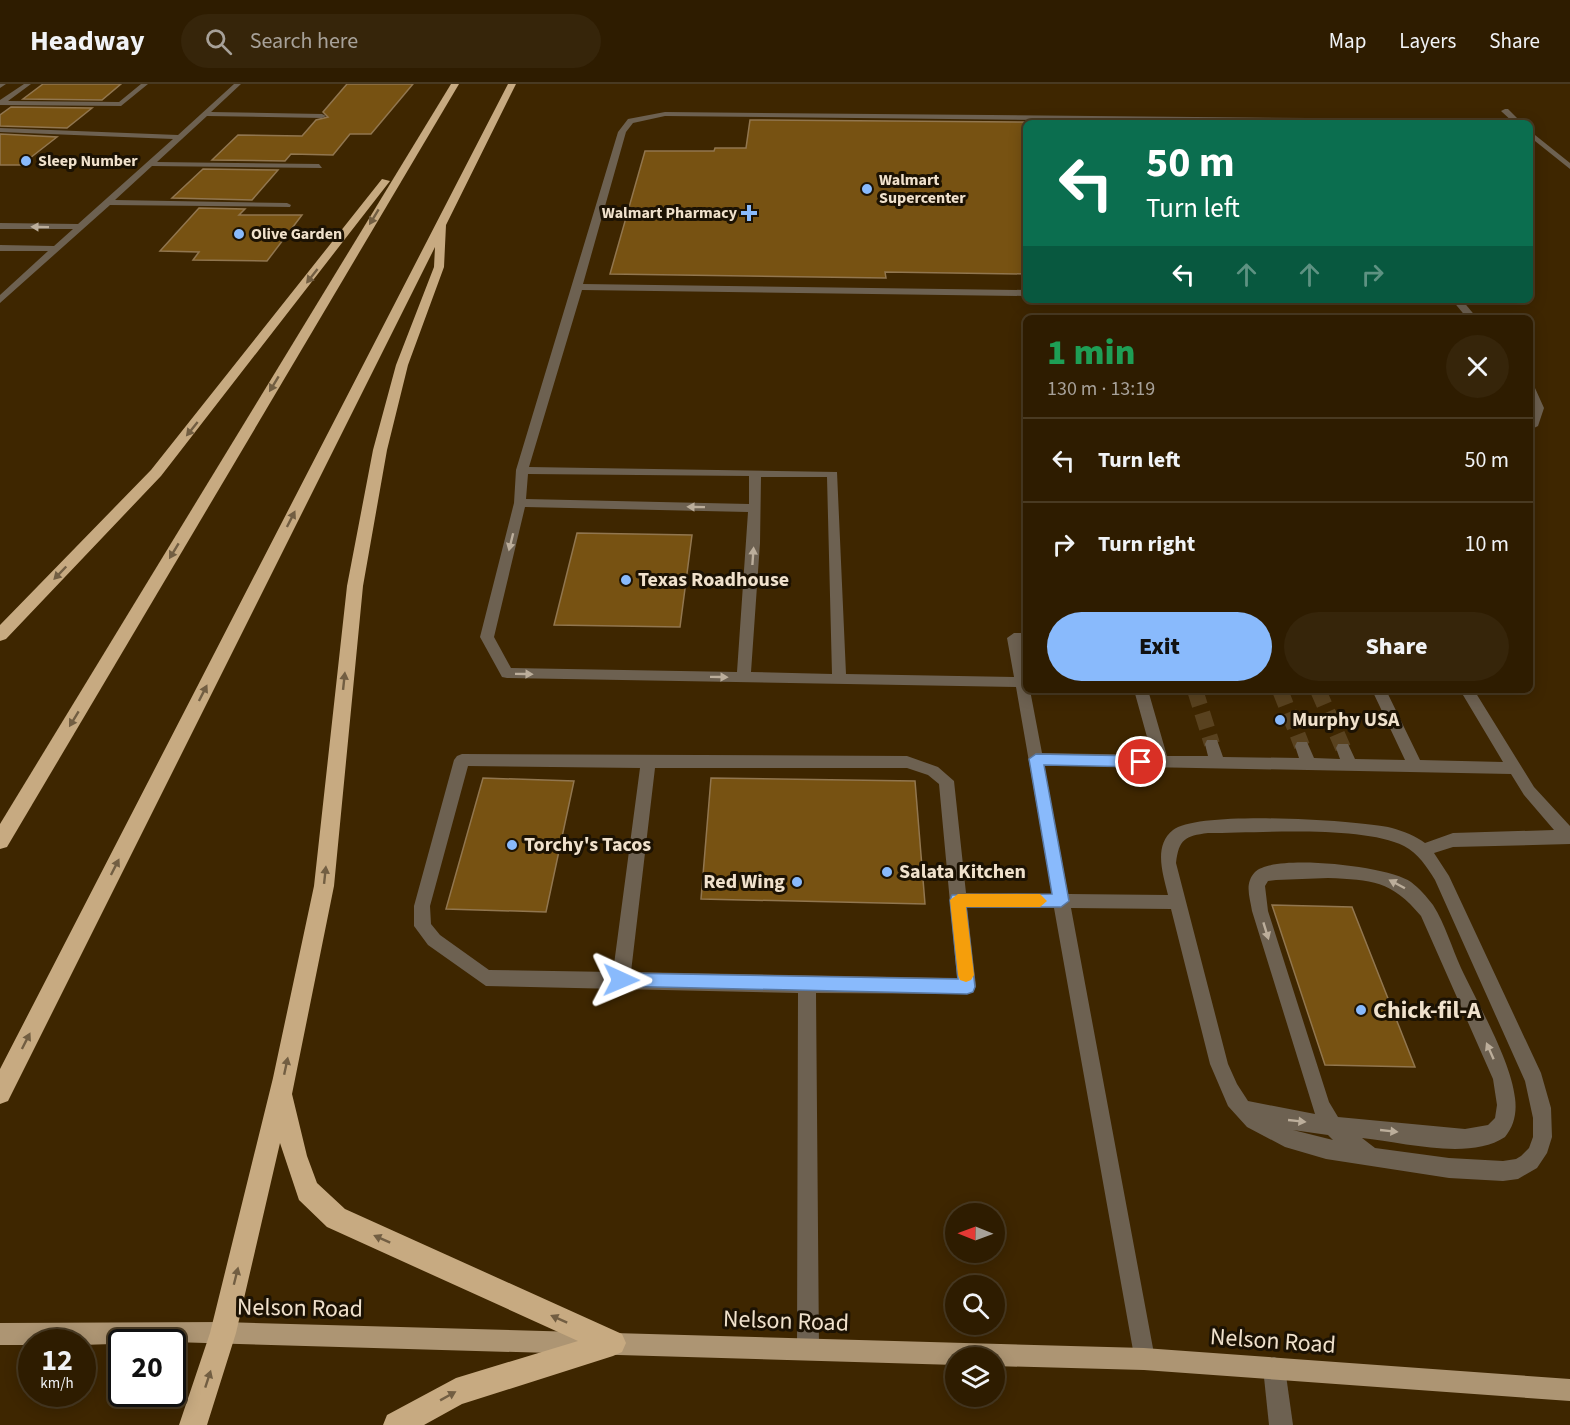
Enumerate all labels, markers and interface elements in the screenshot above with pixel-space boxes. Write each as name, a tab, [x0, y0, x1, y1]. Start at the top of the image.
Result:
search box	[181, 14, 601, 68]
text: Headway	[30, 21, 145, 61]
icon: search	[202, 25, 235, 58]
text: Search here	[250, 25, 358, 57]
text: Map	[1329, 26, 1366, 56]
text: Layers	[1399, 26, 1456, 56]
text: Share	[1489, 26, 1540, 56]
text: 50 m	[1146, 133, 1235, 193]
icon: left	[1047, 144, 1125, 222]
place label: Sleep Number	[38, 150, 138, 172]
marker: Sleep Number	[19, 154, 33, 168]
place label: Walmart Supercenter	[879, 169, 966, 209]
marker: Walmart Supercenter	[860, 182, 874, 196]
text: Turn left	[1146, 189, 1240, 228]
place label: Walmart Pharmacy	[602, 202, 738, 224]
marker: Walmart Pharmacy	[742, 206, 756, 220]
one-way arrow	[369, 209, 380, 225]
one-way arrow	[30, 222, 49, 232]
place label: Olive Garden	[251, 223, 342, 245]
marker: Olive Garden	[232, 227, 246, 241]
icon: left	[1167, 258, 1200, 291]
icon: ahead	[1230, 258, 1263, 291]
icon: ahead	[1293, 258, 1326, 291]
icon: right	[1356, 258, 1389, 291]
one-way arrow	[306, 268, 318, 283]
text: 1 min	[1047, 327, 1135, 378]
button: close	[1446, 335, 1509, 398]
text: 130 m · 13:19	[1047, 375, 1155, 403]
one-way arrow	[269, 376, 279, 393]
one-way arrow	[185, 421, 198, 437]
icon: left	[1047, 444, 1080, 477]
text: Turn left	[1098, 444, 1180, 476]
text: 50 m	[1464, 444, 1509, 476]
one-way arrow	[686, 502, 705, 511]
one-way arrow	[286, 510, 296, 528]
icon: right	[1047, 528, 1080, 561]
text: Turn right	[1098, 528, 1195, 560]
text: 10 m	[1464, 528, 1509, 560]
one-way arrow	[506, 533, 516, 551]
one-way arrow	[168, 543, 179, 559]
one-way arrow	[748, 546, 758, 565]
one-way arrow	[53, 565, 67, 580]
place label: Texas Roadhouse	[638, 566, 789, 594]
marker: Texas Roadhouse	[619, 573, 633, 587]
button: Exit	[1047, 612, 1272, 681]
button: Share	[1284, 612, 1509, 681]
one-way arrow	[515, 669, 534, 678]
one-way arrow	[339, 671, 349, 690]
one-way arrow	[710, 672, 729, 682]
one-way arrow	[198, 684, 208, 701]
place label: Murphy USA	[1292, 706, 1400, 734]
one-way arrow	[69, 710, 79, 727]
marker: Murphy USA	[1273, 713, 1287, 727]
pin	[1115, 736, 1166, 787]
icon: arrive	[1124, 745, 1157, 778]
place label: Torchy's Tacos	[524, 831, 651, 859]
marker: Torchy's Tacos	[505, 838, 519, 852]
one-way arrow	[110, 858, 120, 875]
place label: Salata Kitchen	[899, 858, 1026, 886]
one-way arrow	[320, 865, 330, 884]
marker: Salata Kitchen	[880, 865, 894, 879]
place label: Red Wing	[703, 868, 785, 896]
marker: Red Wing	[790, 875, 804, 889]
one-way arrow	[1388, 879, 1405, 889]
one-way arrow	[1262, 922, 1271, 940]
position arrow	[589, 948, 653, 1012]
place label: Chick-fil-A	[1373, 993, 1481, 1028]
marker: Chick-fil-A	[1354, 1003, 1368, 1017]
one-way arrow	[22, 1032, 31, 1049]
one-way arrow	[1485, 1042, 1494, 1060]
one-way arrow	[282, 1057, 292, 1075]
one-way arrow	[1288, 1116, 1307, 1125]
one-way arrow	[1379, 1126, 1398, 1135]
north arrow	[945, 1203, 1005, 1263]
map controls	[945, 1203, 1005, 1407]
one-way arrow	[373, 1234, 390, 1243]
one-way arrow	[232, 1267, 242, 1285]
button: search	[945, 1275, 1005, 1335]
street label: Nelson Road	[237, 1289, 363, 1327]
street label: Nelson Road	[722, 1301, 850, 1341]
one-way arrow	[551, 1314, 568, 1323]
street label: Nelson Road	[1209, 1319, 1337, 1363]
speed limit sign: 20	[108, 1329, 186, 1407]
text: 12	[41, 1339, 73, 1382]
button: layers	[945, 1347, 1005, 1407]
one-way arrow	[204, 1370, 213, 1388]
text: km/h	[40, 1373, 74, 1394]
one-way arrow	[440, 1391, 457, 1401]

